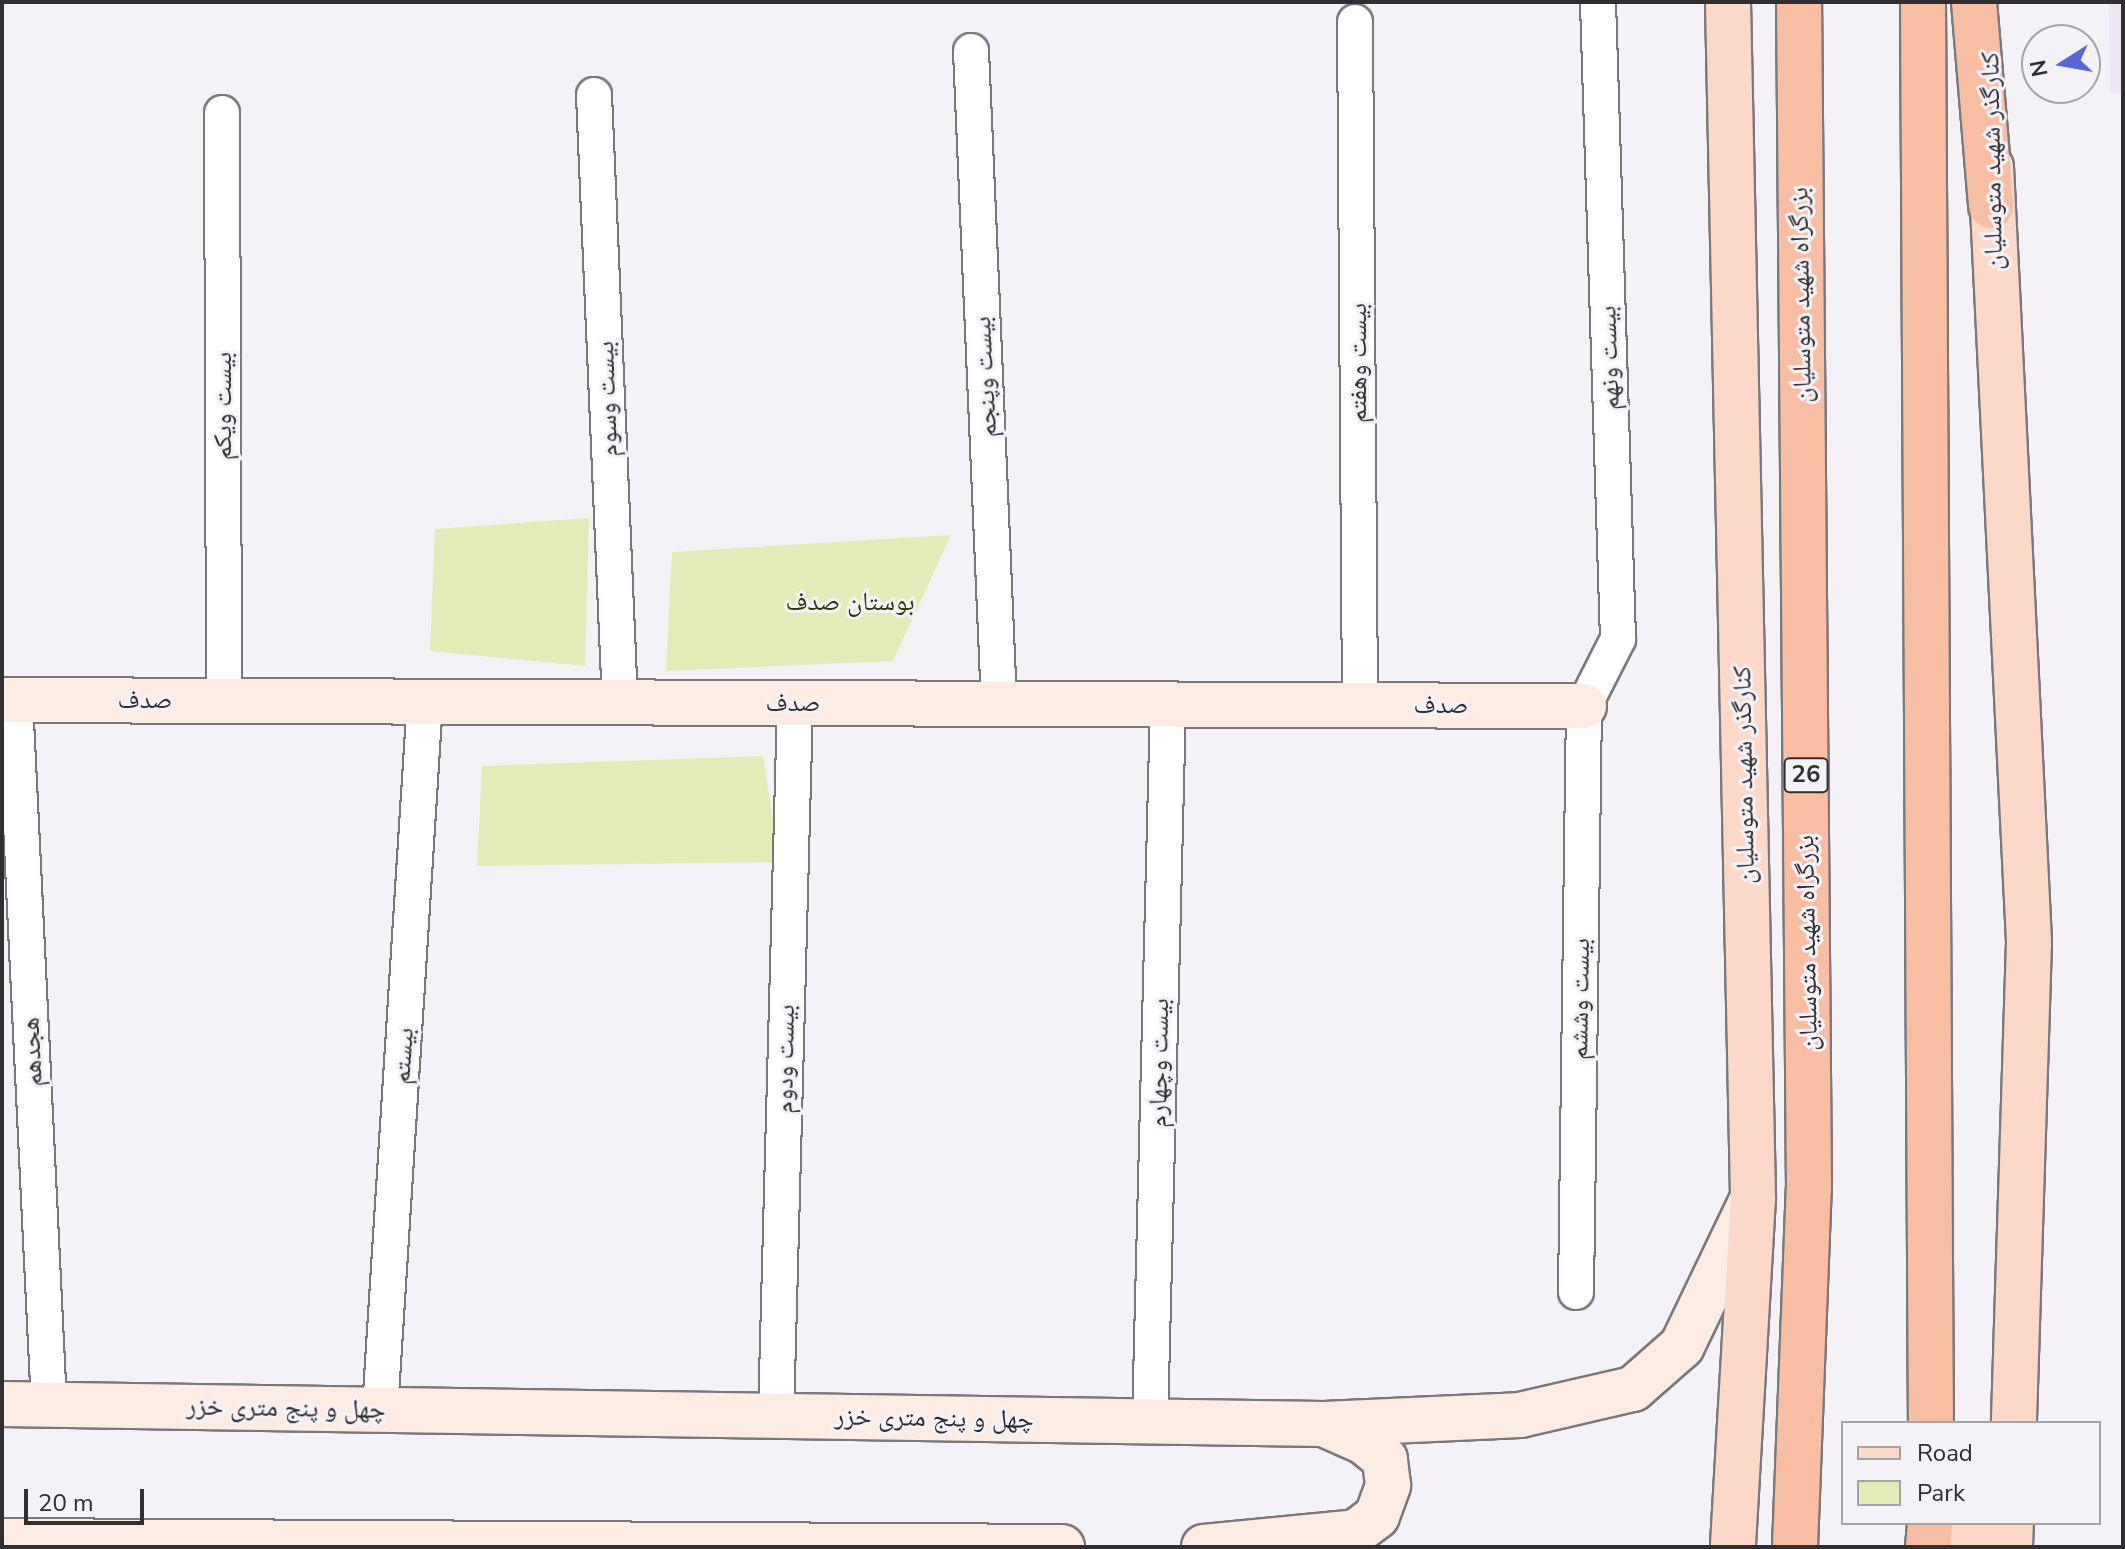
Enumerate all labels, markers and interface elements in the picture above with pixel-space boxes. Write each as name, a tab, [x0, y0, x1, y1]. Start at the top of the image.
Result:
north arrow	[2021, 24, 2101, 104]
street label: کنارگذر شهید متوسلیان	[1974, 52, 2010, 270]
text: N	[2023, 57, 2056, 79]
street label: بزرگراه شهید متوسلیان	[1784, 187, 1818, 403]
street label: بیست وهفتم	[1342, 303, 1374, 423]
street label: بیست ونهم	[1592, 305, 1626, 411]
street label: بیست وپنجم	[966, 316, 1004, 438]
street label: بیست وسوم	[589, 341, 625, 457]
street label: بیست ویکم	[207, 352, 239, 460]
park label: بوستان صدف	[785, 586, 915, 618]
street label: کنارگذر شهید متوسلیان	[1726, 666, 1762, 884]
street label: صدف	[118, 684, 172, 716]
street label: صدف	[766, 687, 820, 719]
street label: صدف	[1414, 689, 1468, 721]
road number: 26	[1782, 755, 1830, 795]
street label: بزرگراه شهید متوسلیان	[1790, 835, 1824, 1051]
street label: بیست وششم	[1563, 938, 1597, 1060]
street label: بیست وچهارم	[1142, 998, 1176, 1128]
street label: بیست ودوم	[768, 1004, 802, 1114]
street label: هجدهم	[15, 1016, 49, 1088]
street label: بیستم	[385, 1027, 421, 1085]
street label: چهل و پنج متری خزر	[186, 1391, 386, 1425]
street label: چهل و پنج متری خزر	[834, 1401, 1034, 1435]
legend	[1841, 1421, 2101, 1525]
text: Road	[1917, 1437, 1973, 1469]
scale bar	[28, 1473, 148, 1523]
text: Park	[1917, 1477, 1965, 1509]
text: 20 m	[38, 1487, 94, 1519]

